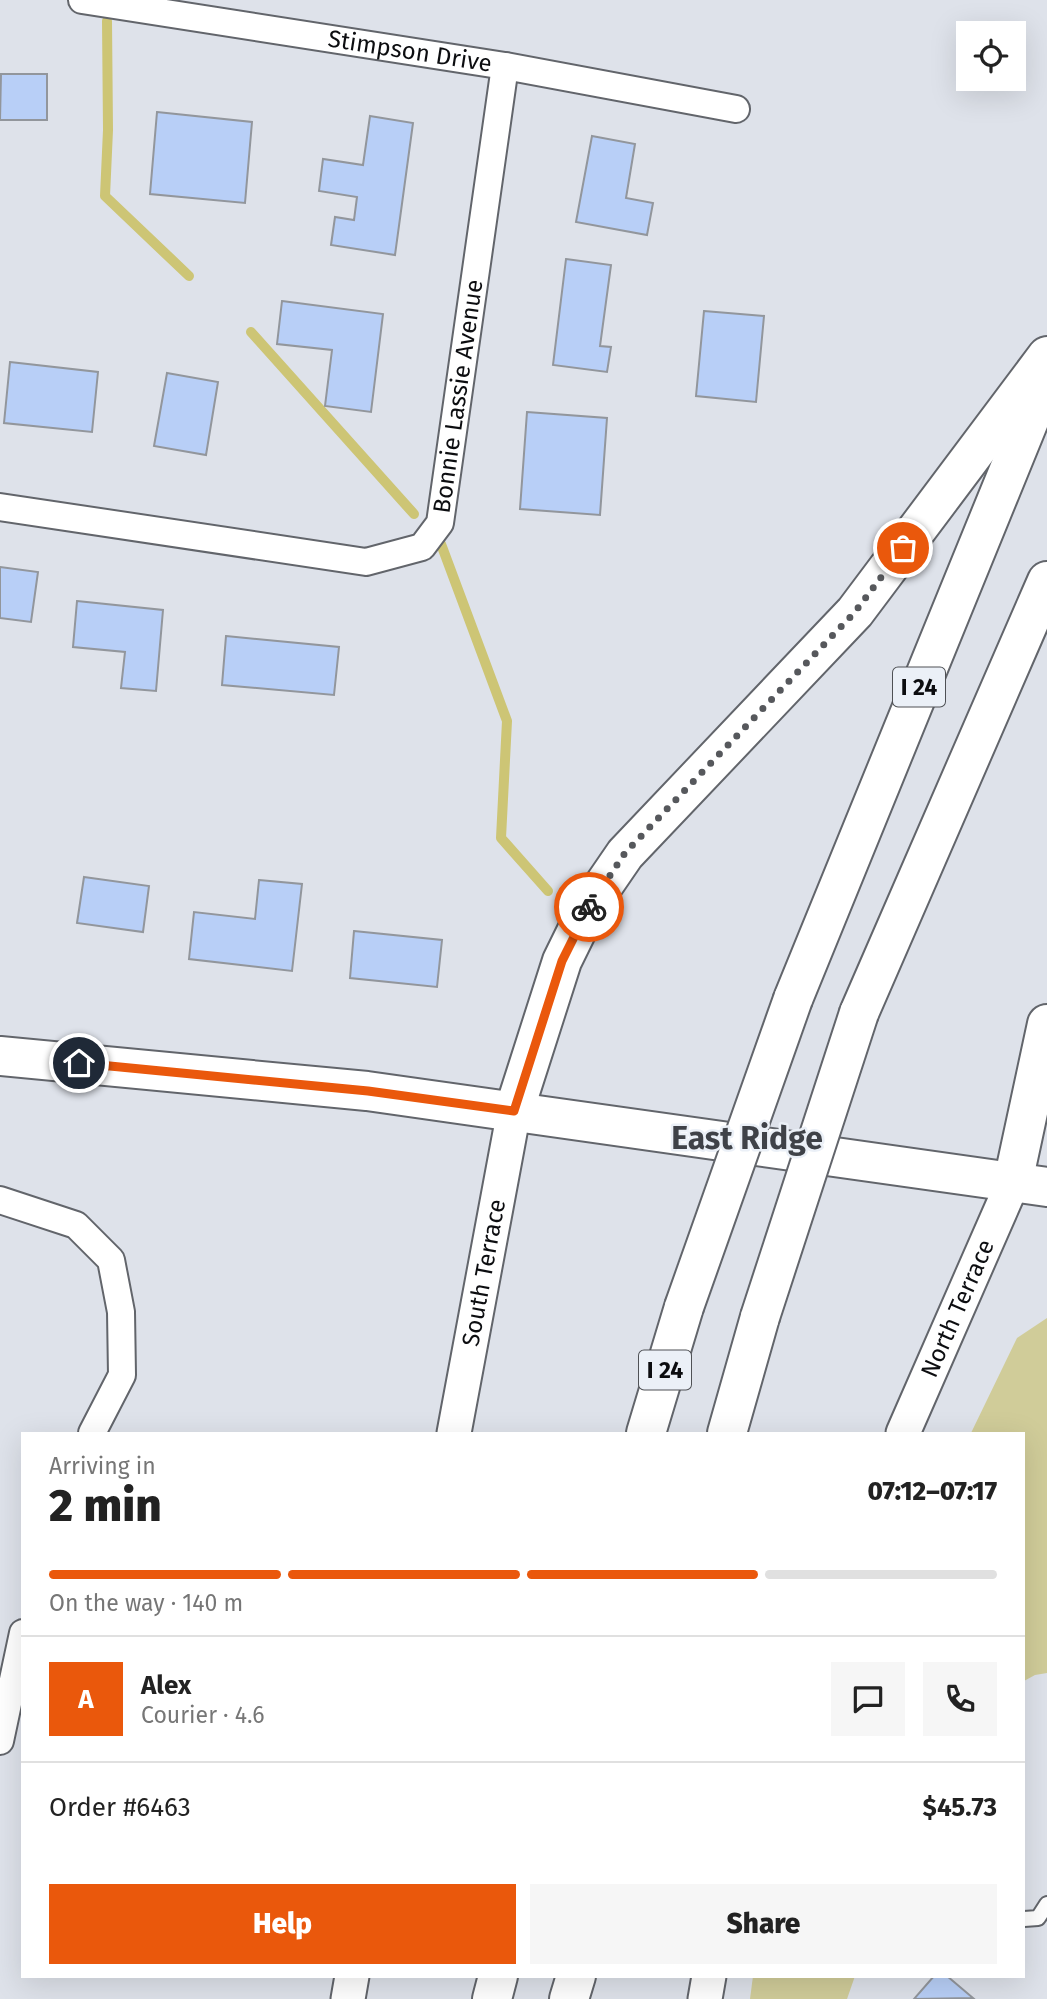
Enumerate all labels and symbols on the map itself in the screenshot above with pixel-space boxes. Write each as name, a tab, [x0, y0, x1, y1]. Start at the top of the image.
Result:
street label: Stimpson Drive	[326, 25, 494, 78]
street label: Bonnie Lassie Avenue	[428, 278, 488, 515]
pin	[873, 518, 933, 578]
road number: I 24	[893, 667, 945, 706]
courier	[554, 872, 624, 942]
pin	[49, 1033, 109, 1093]
district label: East Ridge	[671, 1119, 823, 1157]
street label: South Terrace	[456, 1197, 511, 1349]
street label: North Terrace	[915, 1235, 1000, 1382]
road number: I 24	[639, 1350, 691, 1390]

